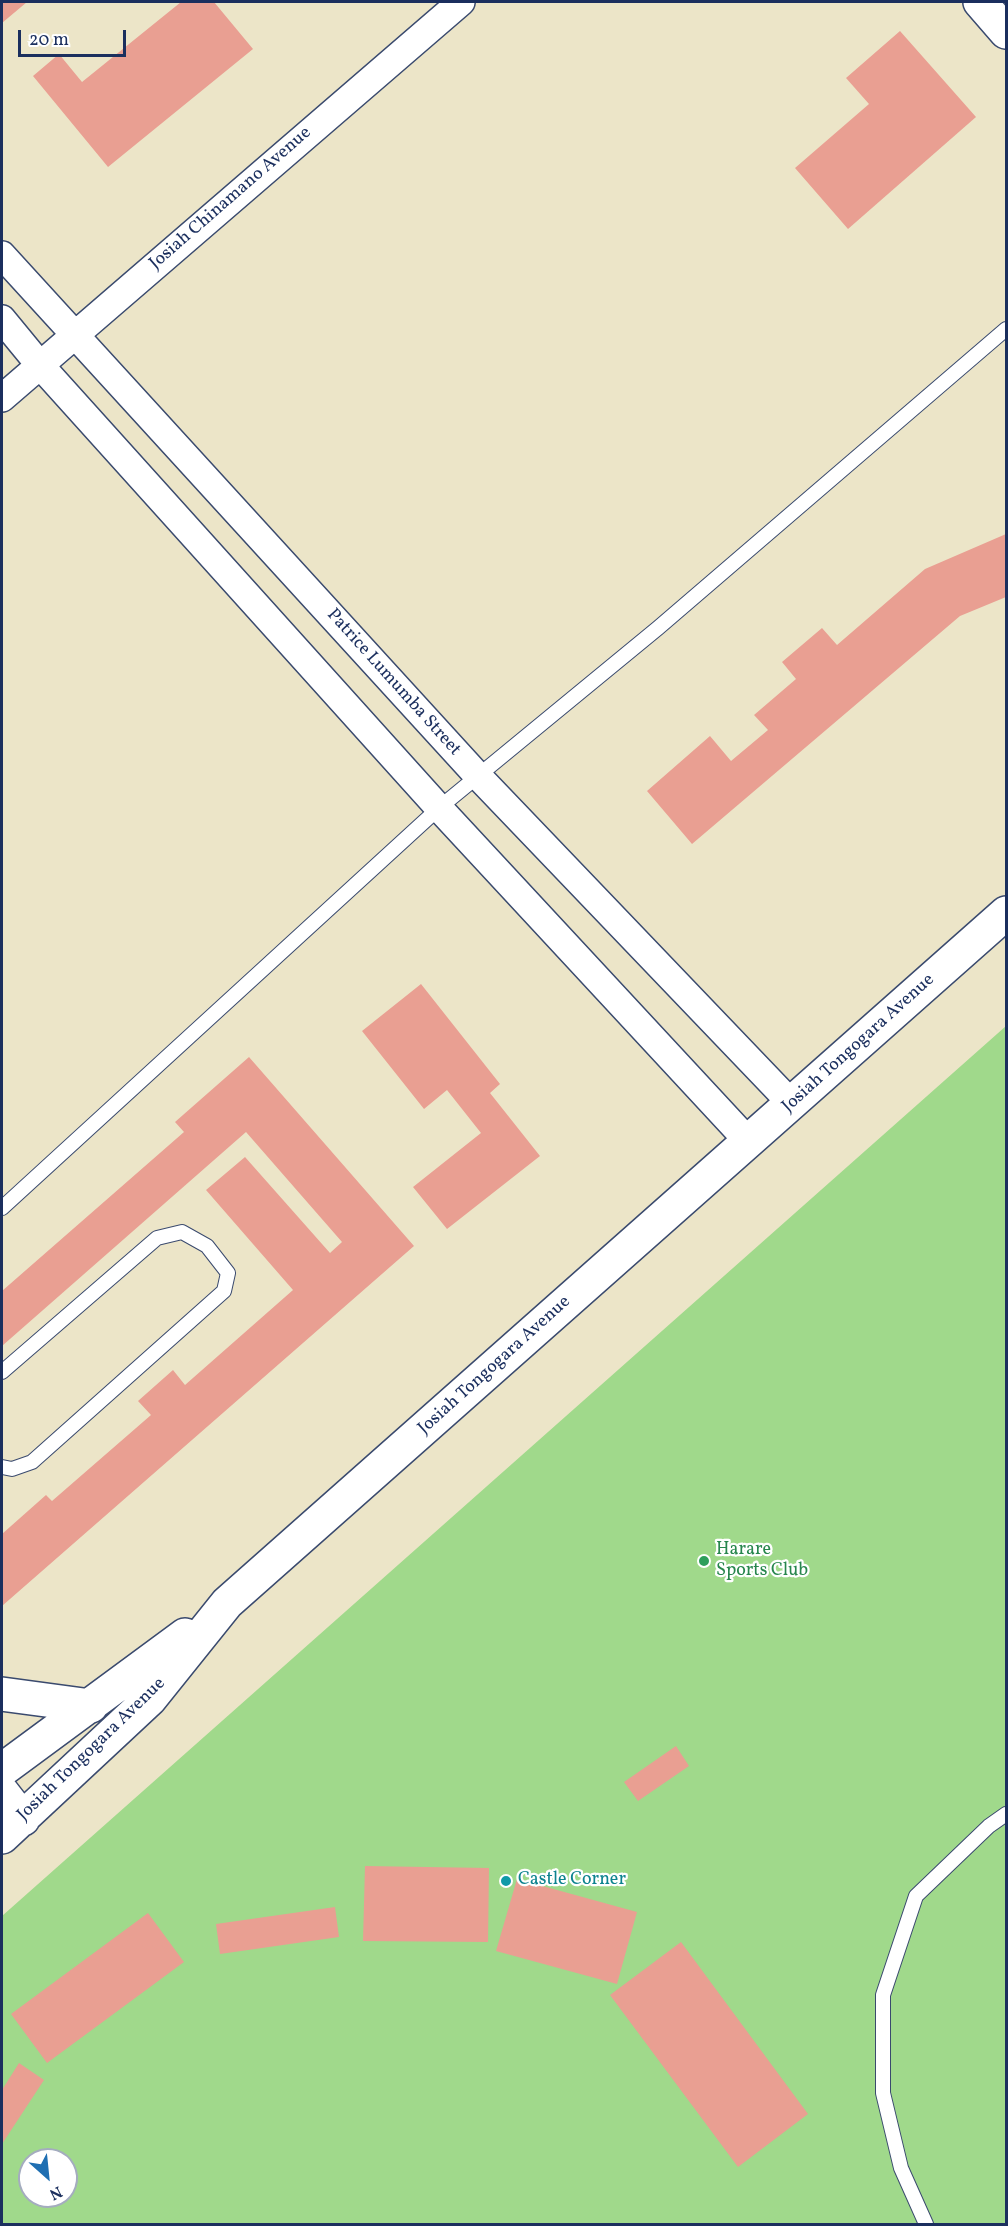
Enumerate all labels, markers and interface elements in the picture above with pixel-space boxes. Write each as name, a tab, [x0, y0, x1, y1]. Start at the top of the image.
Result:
scale bar	[21, 18, 129, 56]
text: 20 m	[29, 28, 69, 53]
street label: Josiah Chinamano Avenue	[146, 123, 316, 275]
street label: Patrice Lumumba Street	[321, 605, 465, 761]
street label: Josiah Tongogara Avenue	[778, 970, 940, 1118]
street label: Josiah Tongogara Avenue	[414, 1292, 576, 1440]
place label: Harare Sports Club	[716, 1540, 808, 1582]
marker: Harare Sports Club	[697, 1554, 711, 1568]
street label: Josiah Tongogara Avenue	[13, 1674, 171, 1826]
place label: Castle Corner	[518, 1870, 626, 1892]
marker: Castle Corner	[499, 1874, 513, 1888]
north arrow	[18, 2148, 78, 2208]
text: N	[45, 2180, 65, 2205]

